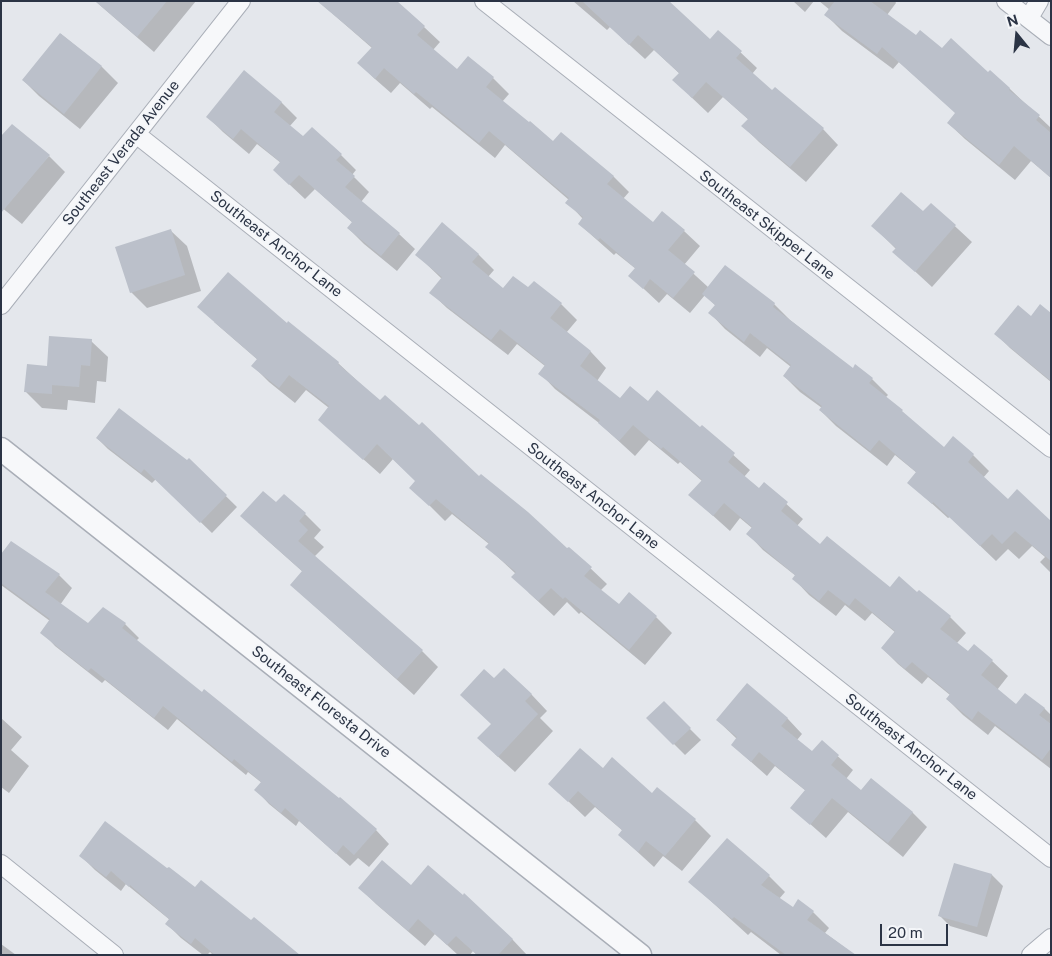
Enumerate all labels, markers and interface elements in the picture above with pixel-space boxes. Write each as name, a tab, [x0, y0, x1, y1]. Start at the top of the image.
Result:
north arrow	[992, 10, 1042, 60]
text: N	[1005, 11, 1020, 30]
street label: Southeast Verada Avenue	[59, 77, 183, 229]
street label: Southeast Skipper Lane	[696, 166, 838, 284]
street label: Southeast Anchor Lane	[206, 187, 346, 301]
street label: Southeast Anchor Lane	[523, 439, 663, 553]
street label: Southeast Floresta Drive	[248, 642, 394, 762]
street label: Southeast Anchor Lane	[841, 690, 981, 804]
scale bar	[882, 914, 950, 946]
text: 20 m	[888, 924, 923, 941]

